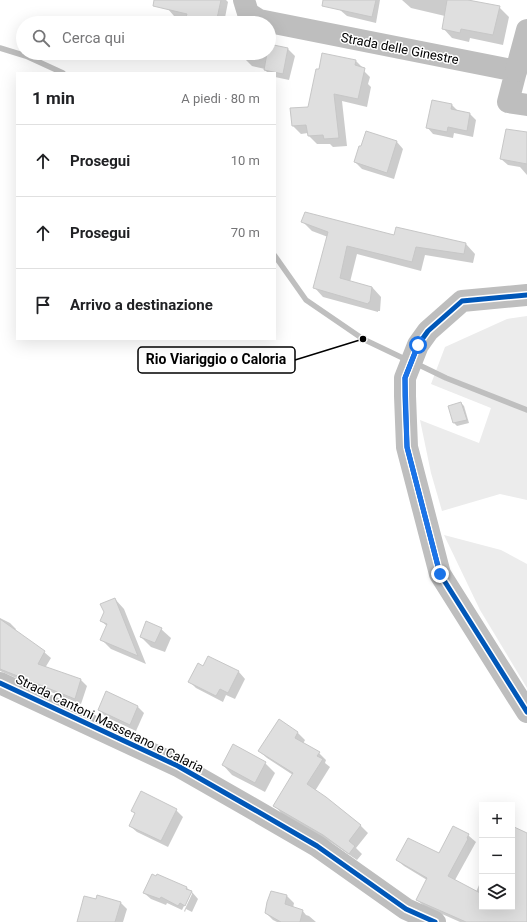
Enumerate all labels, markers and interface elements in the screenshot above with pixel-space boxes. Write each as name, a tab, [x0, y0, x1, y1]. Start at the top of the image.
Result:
search box	[16, 16, 276, 60]
icon: search	[30, 27, 52, 49]
text: Cerca qui	[62, 29, 125, 47]
street label: Strada delle Ginestre	[340, 30, 460, 67]
text: 1 min	[32, 88, 75, 108]
text: A piedi · 80 m	[181, 91, 260, 106]
icon: ahead	[32, 150, 54, 172]
text: Prosegui	[70, 152, 130, 170]
text: 10 m	[231, 153, 260, 168]
icon: ahead	[32, 222, 54, 244]
text: Prosegui	[70, 224, 130, 242]
text: 70 m	[231, 225, 260, 240]
icon: arrive	[32, 294, 54, 316]
text: Arrivo a destinazione	[70, 296, 213, 314]
route start	[409, 336, 427, 354]
callout: Rio Viariggio o Caloria	[138, 347, 295, 373]
text: Rio Viariggio o Caloria	[146, 351, 287, 367]
route end	[431, 565, 449, 583]
street label: Strada Cantoni Masserano e Calaria	[13, 671, 206, 776]
map controls	[479, 802, 515, 910]
button: +	[479, 802, 515, 838]
button: −	[479, 838, 515, 874]
button: layers	[479, 874, 515, 910]

